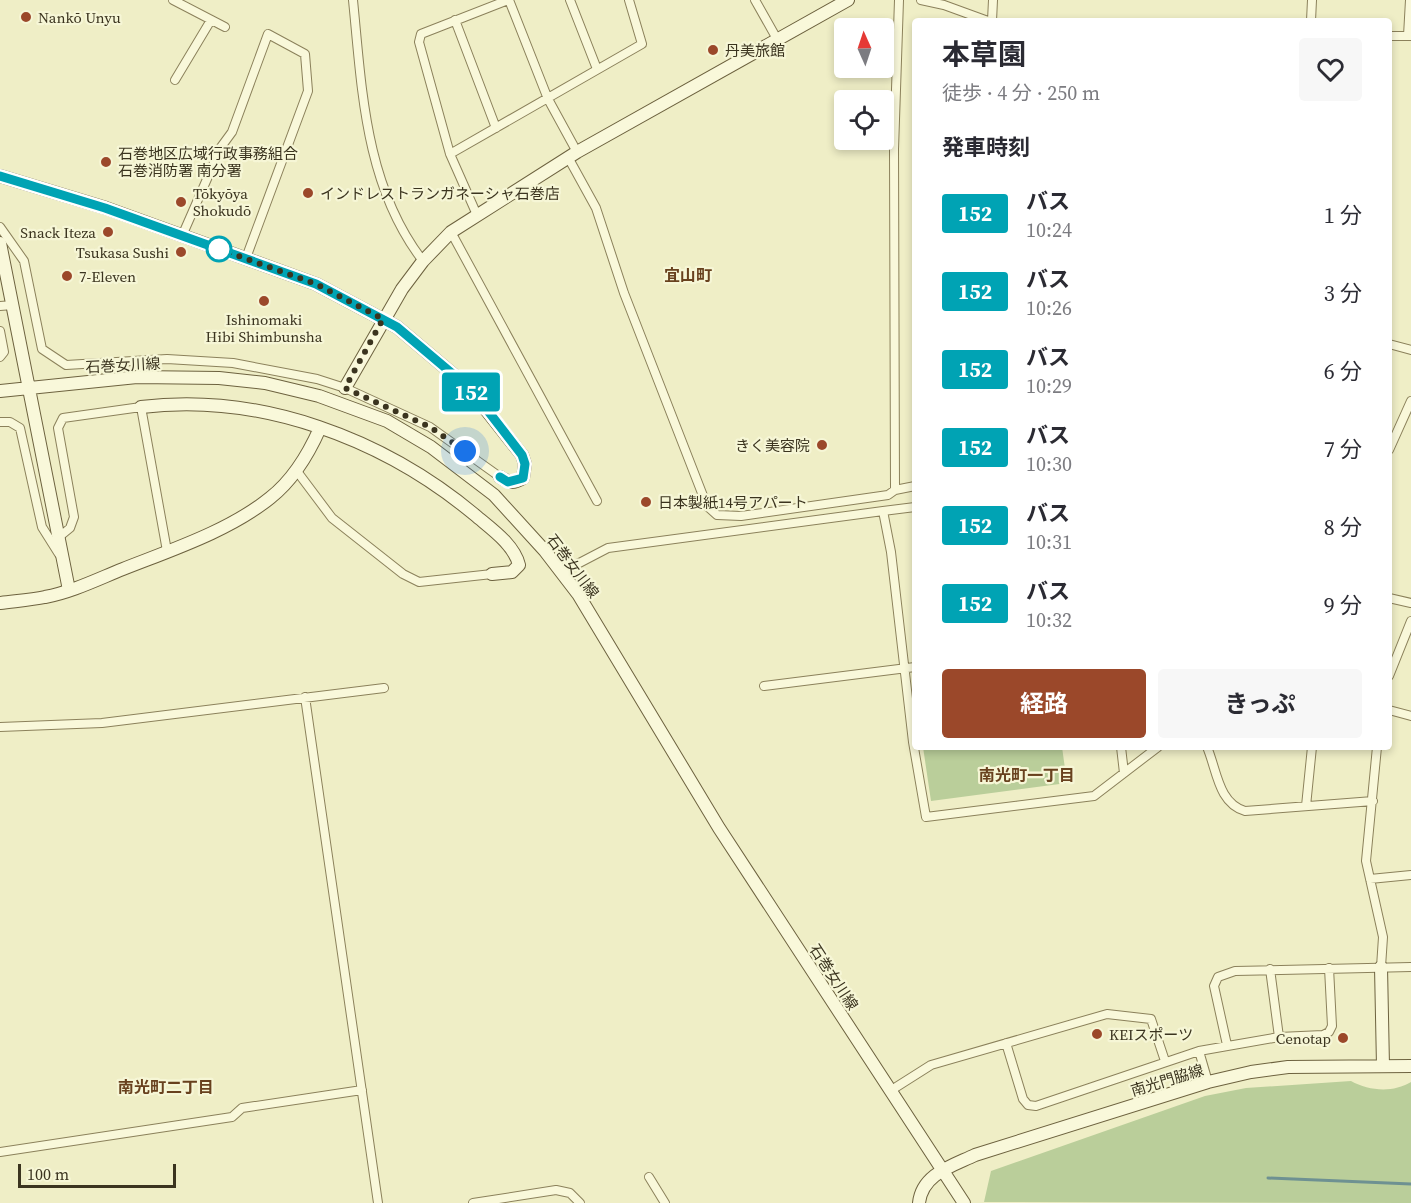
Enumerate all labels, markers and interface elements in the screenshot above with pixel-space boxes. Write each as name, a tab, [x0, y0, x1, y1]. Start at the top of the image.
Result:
place label: Nankō Unyu	[38, 7, 121, 28]
marker: Nankō Unyu	[19, 10, 33, 24]
north arrow	[834, 18, 894, 78]
map controls	[834, 18, 894, 150]
text: 本草園	[942, 35, 1026, 73]
button: heart	[1299, 38, 1362, 101]
place label: 丹美旅館	[725, 40, 785, 61]
marker: 丹美旅館	[706, 43, 720, 57]
text: 徒歩 · 4 分 · 250 m	[942, 79, 1100, 107]
button: locate	[834, 90, 894, 150]
text: 発車時刻	[942, 132, 1030, 162]
place label: 石巻地区広域行政事務組合 石巻消防署 南分署	[118, 143, 298, 181]
marker: 石巻地区広域行政事務組合 石巻消防署 南分署	[99, 155, 113, 169]
place label: Tōkyōya Shokudō	[193, 183, 251, 221]
place label: インドレストランガネーシャ石巻店	[320, 183, 560, 204]
marker: インドレストランガネーシャ石巻店	[301, 186, 315, 200]
text: バス	[1026, 186, 1070, 216]
marker: Tōkyōya Shokudō	[174, 195, 188, 209]
text: 152	[958, 199, 992, 228]
text: 1 分	[1324, 200, 1362, 230]
text: 10:24	[1026, 216, 1072, 244]
place label: Snack Iteza	[20, 222, 96, 243]
marker: Snack Iteza	[101, 225, 115, 239]
unlabelled marker	[206, 236, 232, 262]
place label: Tsukasa Sushi	[76, 242, 169, 263]
marker: Tsukasa Sushi	[174, 245, 188, 259]
district label: 宜山町	[664, 264, 712, 286]
text: バス	[1026, 264, 1070, 294]
place label: 7-Eleven	[79, 266, 136, 287]
marker: 7-Eleven	[60, 269, 74, 283]
text: 152	[958, 277, 992, 306]
text: 3 分	[1324, 278, 1362, 308]
marker: Ishinomaki Hibi Shimbunsha	[257, 294, 271, 308]
text: 10:26	[1026, 294, 1072, 322]
place label: Ishinomaki Hibi Shimbunsha	[206, 309, 323, 347]
text: バス	[1026, 342, 1070, 372]
street label: 石巻女川線	[85, 353, 161, 377]
text: 152	[958, 355, 992, 384]
text: 6 分	[1324, 356, 1362, 386]
line badge: 152	[436, 372, 506, 412]
text: 10:29	[1026, 372, 1072, 400]
text: 152	[454, 378, 488, 407]
text: バス	[1026, 420, 1070, 450]
text: 152	[958, 433, 992, 462]
text: 7 分	[1324, 434, 1362, 464]
place label: きく美容院	[735, 435, 810, 456]
your location	[450, 436, 480, 466]
marker: きく美容院	[815, 438, 829, 452]
text: 10:30	[1026, 450, 1072, 478]
place label: 日本製紙14号アパート	[658, 492, 808, 513]
marker: 日本製紙14号アパート	[639, 495, 653, 509]
text: バス	[1026, 498, 1070, 528]
text: 152	[958, 511, 992, 540]
text: 8 分	[1324, 512, 1362, 542]
text: 10:31	[1026, 528, 1072, 556]
street label: 石巻女川線	[542, 530, 604, 602]
text: バス	[1026, 576, 1070, 606]
text: 152	[958, 589, 992, 618]
text: 9 分	[1324, 590, 1362, 620]
text: 10:32	[1026, 606, 1072, 634]
button: 経路	[942, 669, 1146, 738]
button: きっぷ	[1158, 669, 1362, 738]
district label: 南光町一丁目	[979, 764, 1075, 786]
street label: 石巻女川線	[805, 940, 863, 1014]
place label: KEIスポーツ	[1109, 1024, 1193, 1045]
marker: KEIスポーツ	[1090, 1027, 1104, 1041]
place label: Cenotap	[1276, 1028, 1331, 1049]
marker: Cenotap	[1336, 1031, 1350, 1045]
street label: 南光門脇線	[1128, 1059, 1206, 1101]
district label: 南光町二丁目	[118, 1076, 214, 1098]
scale bar	[18, 1161, 176, 1188]
text: 100 m	[27, 1163, 69, 1185]

